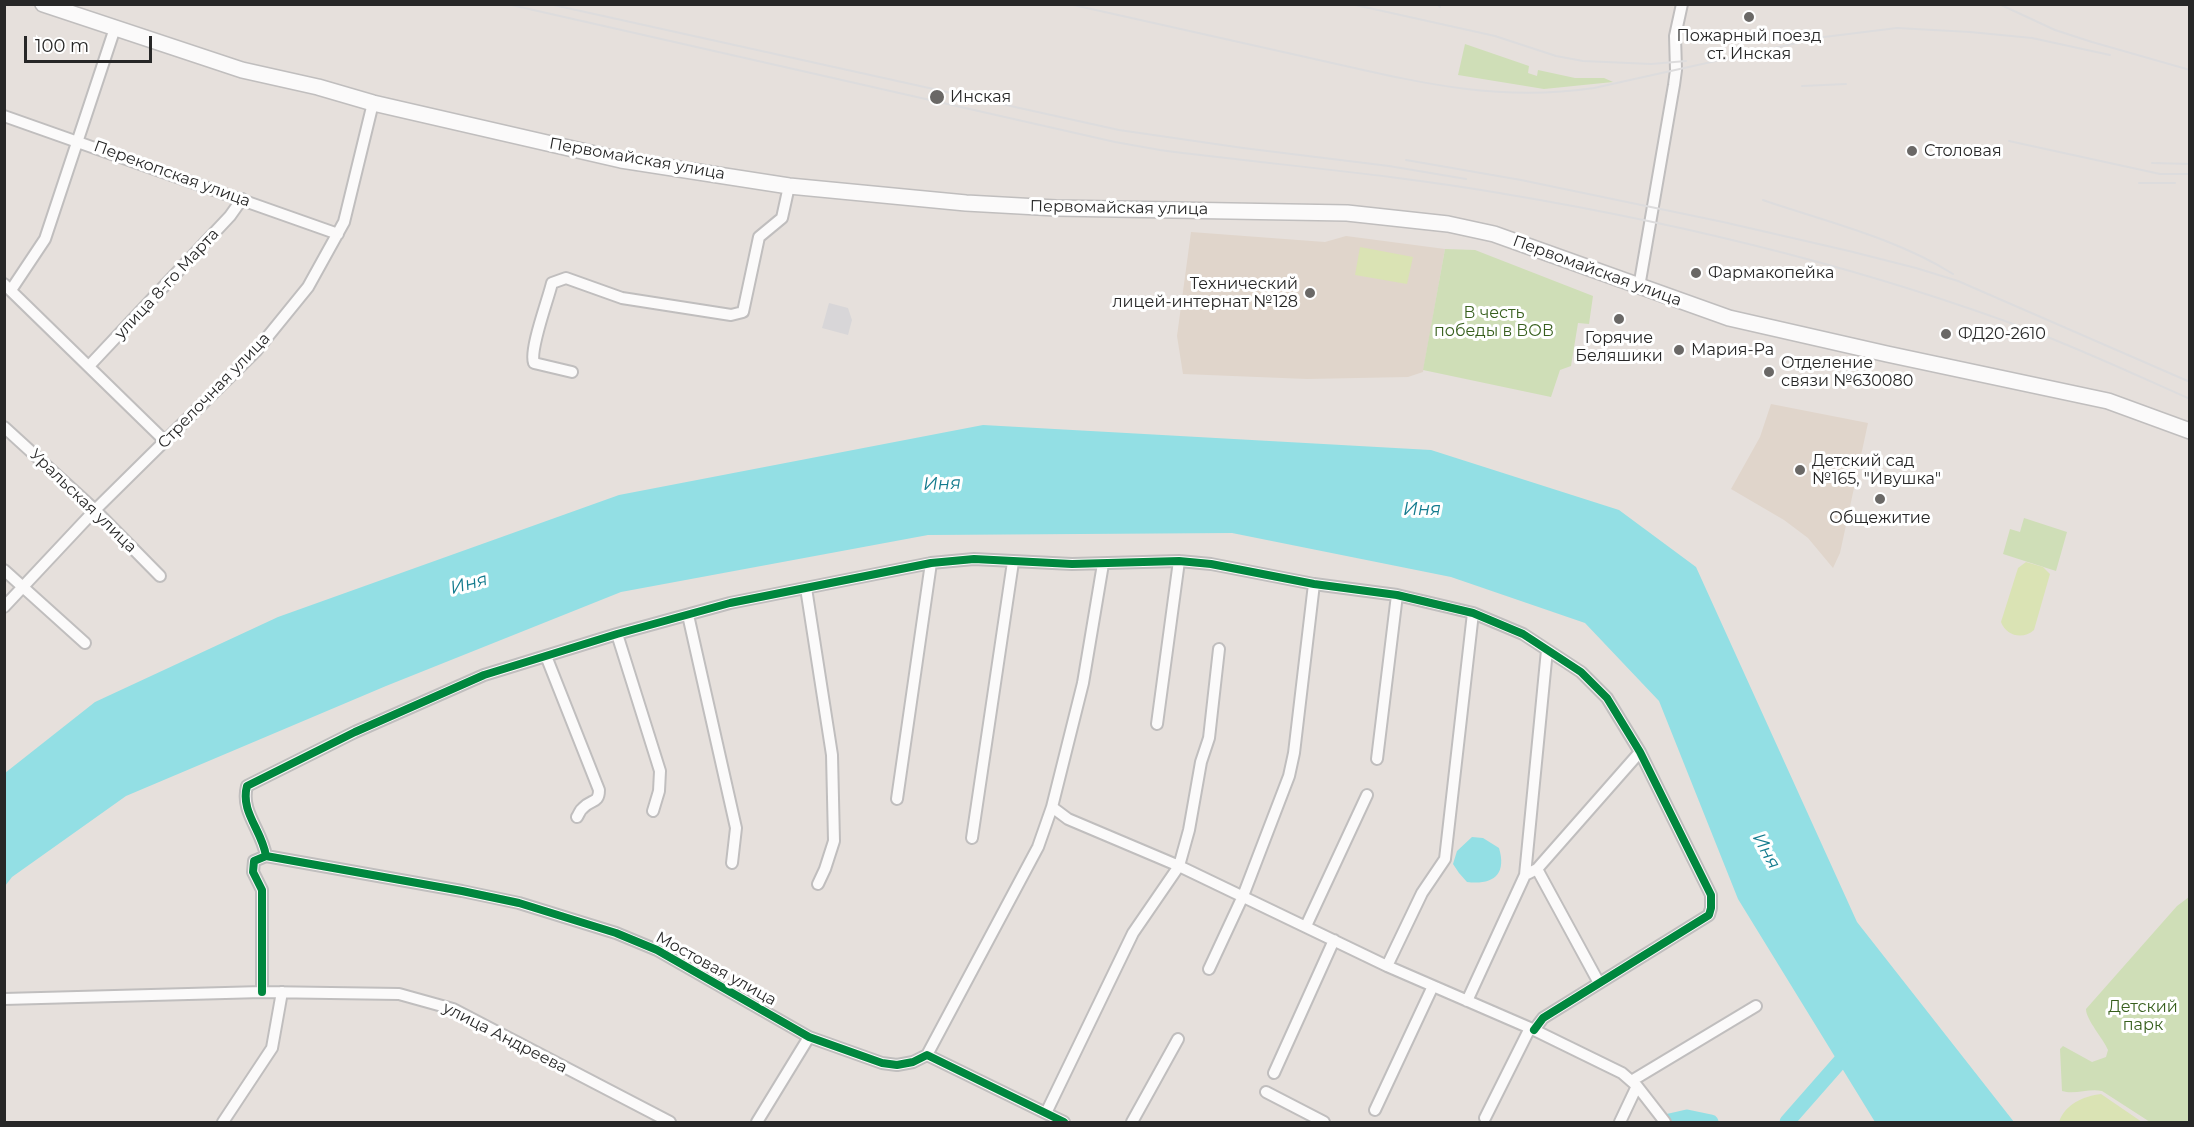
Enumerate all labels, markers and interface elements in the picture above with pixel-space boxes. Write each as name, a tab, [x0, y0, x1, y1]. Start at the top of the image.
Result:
marker: Пожарный поезд ст. Инская	[1742, 10, 1756, 24]
scale bar	[27, 24, 154, 62]
place label: Пожарный поезд ст. Инская	[1677, 26, 1821, 64]
text: 100 m	[35, 35, 89, 57]
place label: Инская	[950, 87, 1011, 107]
marker: Инская	[928, 88, 946, 106]
street label: Первомайская улица	[548, 134, 726, 184]
street label: Перекопская улица	[91, 137, 253, 211]
place label: Столовая	[1924, 141, 2002, 161]
marker: Столовая	[1905, 144, 1919, 158]
street label: Первомайская улица	[1030, 197, 1208, 219]
street label: улица 8-го Марта	[111, 225, 223, 343]
street label: Первомайская улица	[1510, 231, 1684, 311]
place label: Фармакопейка	[1708, 263, 1834, 283]
marker: Фармакопейка	[1689, 266, 1703, 280]
place label: Технический лицей-интернат №128	[1112, 274, 1298, 312]
marker: Технический лицей-интернат №128	[1303, 286, 1317, 300]
park label: В честь победы в ВОВ	[1434, 303, 1554, 341]
marker: Горячие Беляшики	[1612, 312, 1626, 326]
place label: ФД20-2610	[1958, 324, 2046, 344]
marker: ФД20-2610	[1939, 327, 1953, 341]
place label: Горячие Беляшики	[1575, 328, 1663, 366]
street label: Стрелочная улица	[154, 329, 274, 453]
place label: Мария-Ра	[1691, 340, 1774, 360]
marker: Мария-Ра	[1672, 343, 1686, 357]
place label: Отделение связи №630080	[1781, 353, 1913, 391]
marker: Отделение связи №630080	[1762, 365, 1776, 379]
street label: Уральская улица	[26, 445, 140, 557]
place label: Детский сад №165, "Ивушка"	[1812, 451, 1941, 489]
marker: Детский сад №165, "Ивушка"	[1793, 463, 1807, 477]
water label: Иня	[923, 473, 961, 495]
marker: Общежитие	[1873, 492, 1887, 506]
water label: Иня	[1403, 499, 1441, 521]
place label: Общежитие	[1829, 508, 1931, 528]
water label: Иня	[448, 569, 490, 599]
water label: Иня	[1747, 829, 1785, 873]
street label: Мостовая улица	[652, 928, 780, 1010]
park label: Детский парк	[2108, 997, 2178, 1035]
street label: улица Андреева	[440, 998, 570, 1078]

